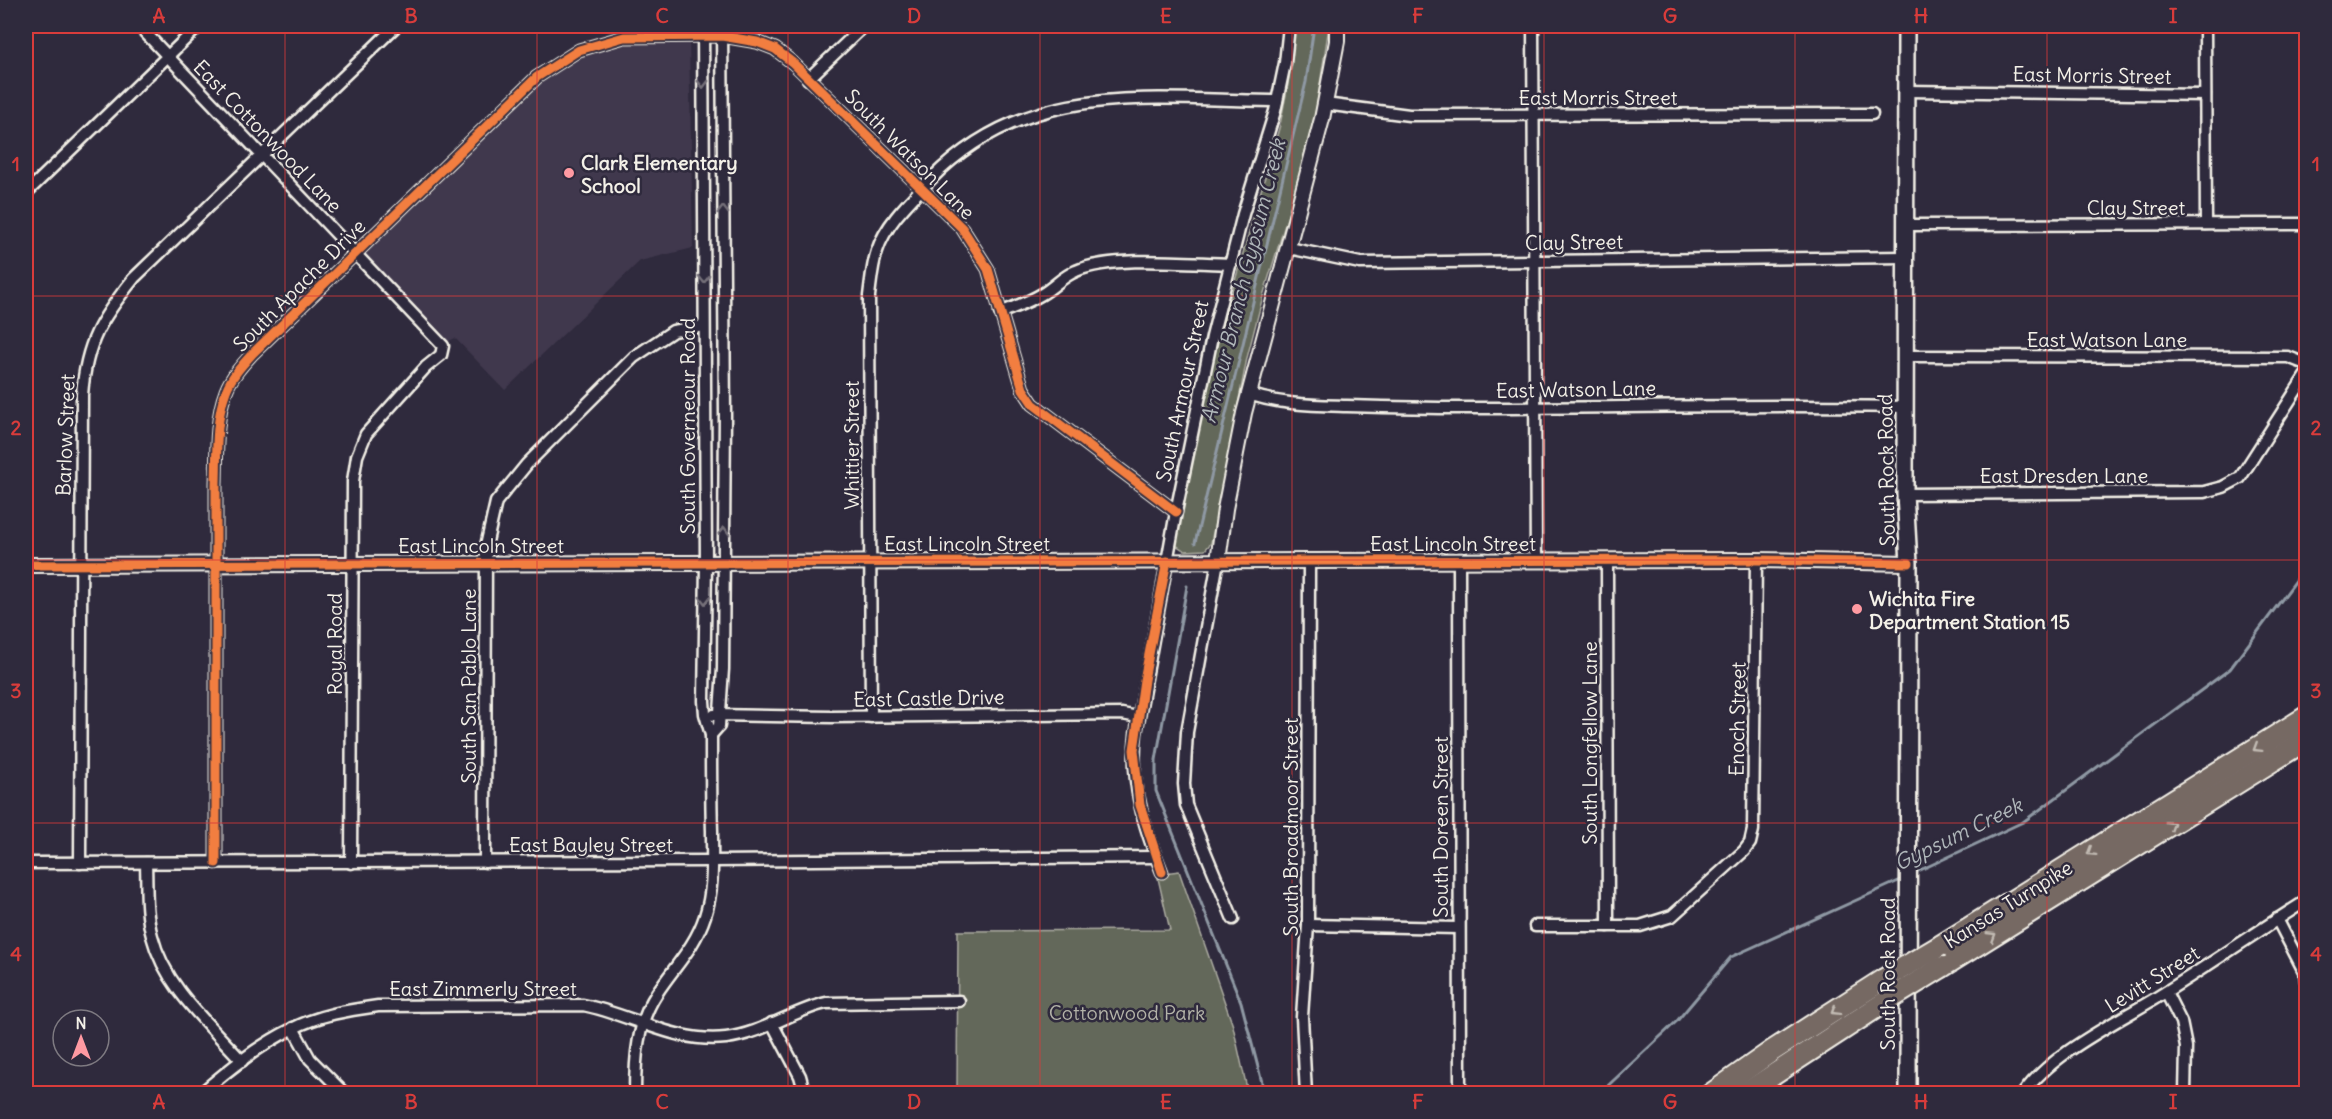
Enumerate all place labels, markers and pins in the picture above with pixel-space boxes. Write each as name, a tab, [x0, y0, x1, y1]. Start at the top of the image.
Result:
place label: Clark Elementary School	[581, 150, 738, 198]
marker: Clark Elementary School	[562, 166, 576, 180]
place label: Wichita Fire Department Station 15	[1869, 586, 2070, 634]
marker: Wichita Fire Department Station 15	[1850, 602, 1864, 616]

